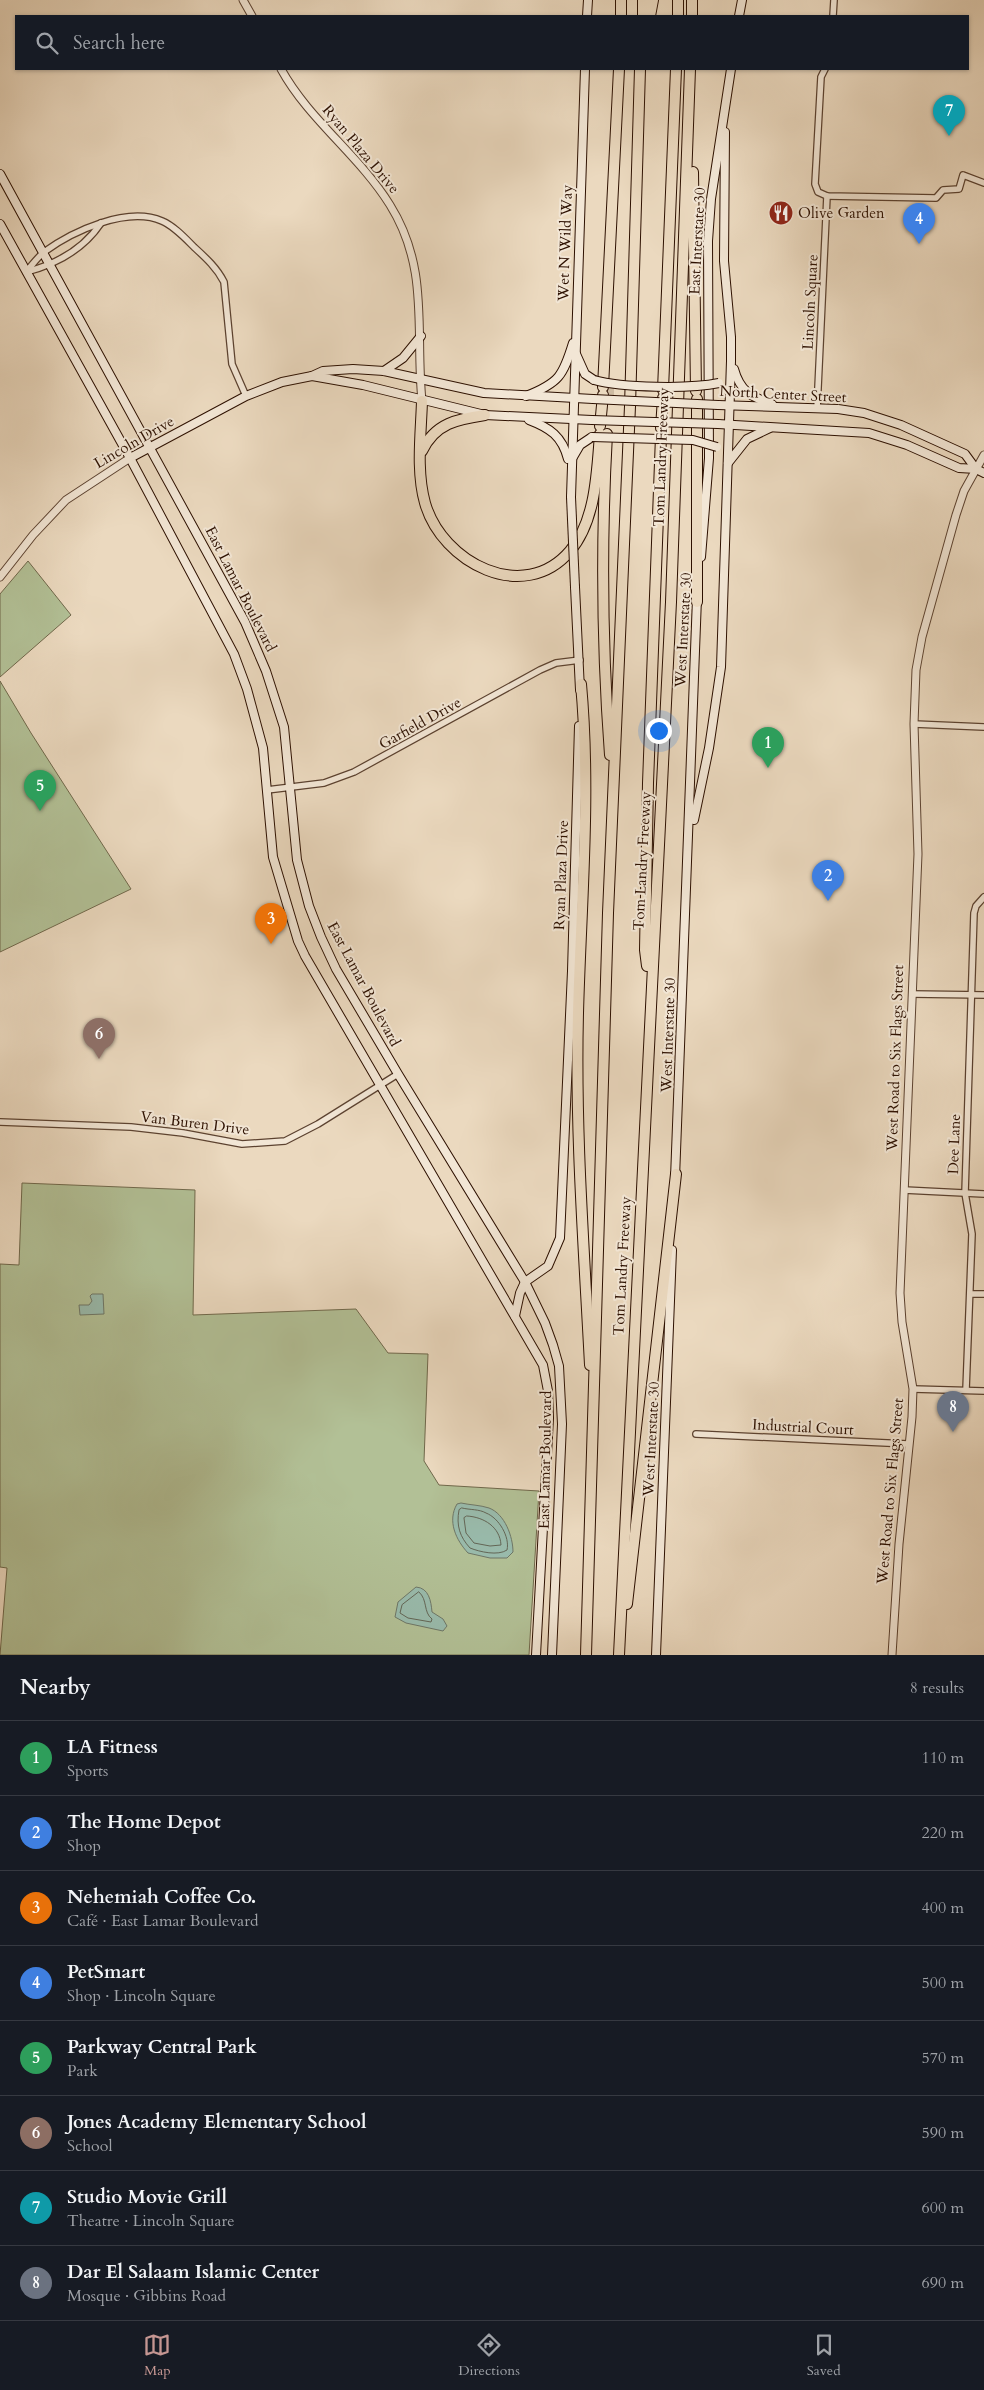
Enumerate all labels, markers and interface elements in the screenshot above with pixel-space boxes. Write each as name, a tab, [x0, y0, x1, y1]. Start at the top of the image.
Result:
search box	[15, 15, 969, 70]
icon: search	[33, 29, 61, 57]
text: Search here	[73, 30, 165, 56]
pin: 7	[933, 95, 965, 136]
street label: Ryan Plaza Drive	[318, 100, 404, 198]
street label: Wet N Wild Way	[553, 184, 577, 303]
street label: East Interstate 30	[684, 187, 710, 295]
restaurant icon: Olive Garden	[768, 200, 794, 226]
place label: Olive Garden	[798, 203, 885, 223]
pin: 4	[903, 203, 935, 244]
street label: Lincoln Square	[798, 254, 822, 350]
street label: North Center Street	[719, 381, 847, 407]
street label: Tom Landry Freeway	[649, 387, 673, 527]
street label: Lincoln Drive	[90, 411, 178, 473]
street label: East Lamar Boulevard	[201, 523, 281, 655]
street label: West Interstate 30	[670, 572, 696, 689]
street label: Garfield Drive	[375, 692, 465, 754]
your location	[646, 718, 672, 744]
pin: 1	[752, 727, 784, 768]
pin: 5	[24, 770, 56, 811]
street label: Tom Landry Freeway	[628, 791, 656, 931]
street label: Ryan Plaza Drive	[549, 819, 573, 930]
pin: 2	[812, 860, 844, 901]
pin: 3	[255, 903, 287, 944]
street label: East Lamar Boulevard	[323, 918, 405, 1050]
street label: West Road to Six Flags Street	[882, 964, 908, 1153]
street label: West Interstate 30	[656, 977, 680, 1094]
pin: 6	[83, 1018, 115, 1059]
street label: Van Buren Drive	[139, 1106, 251, 1140]
street label: Dee Lane	[943, 1113, 965, 1175]
street label: Tom Landry Freeway	[608, 1196, 636, 1336]
street label: West Interstate 30	[638, 1381, 664, 1498]
street label: East Lamar Boulevard	[534, 1391, 556, 1529]
pin: 8	[937, 1391, 969, 1432]
street label: West Road to Six Flags Street	[872, 1397, 908, 1586]
street label: Industrial Court	[752, 1414, 855, 1440]
text: Nearby	[20, 1673, 91, 1702]
text: 8 results	[910, 1677, 964, 1699]
text: LA Fitness	[67, 1734, 158, 1760]
text: 1	[32, 1747, 40, 1769]
text: 110 m	[922, 1747, 964, 1769]
text: Sports	[67, 1760, 108, 1782]
text: The Home Depot	[67, 1809, 221, 1835]
text: 2	[32, 1822, 40, 1844]
text: 220 m	[922, 1822, 964, 1844]
text: Shop	[67, 1835, 101, 1857]
text: Nehemiah Coffee Co.	[67, 1884, 256, 1910]
text: 3	[32, 1897, 40, 1919]
text: 400 m	[922, 1897, 964, 1919]
text: Café · East Lamar Boulevard	[67, 1910, 259, 1932]
text: PetSmart	[67, 1959, 145, 1985]
text: 4	[32, 1972, 40, 1994]
text: 500 m	[922, 1972, 964, 1994]
text: Shop · Lincoln Square	[67, 1985, 216, 2007]
text: Parkway Central Park	[67, 2034, 257, 2060]
text: 5	[32, 2047, 40, 2069]
text: 570 m	[922, 2047, 964, 2069]
text: Park	[67, 2060, 98, 2082]
text: Jones Academy Elementary School	[67, 2109, 366, 2135]
text: 6	[32, 2122, 40, 2144]
text: 590 m	[922, 2122, 964, 2144]
text: School	[67, 2135, 112, 2157]
text: Studio Movie Grill	[67, 2184, 227, 2210]
text: 7	[32, 2197, 40, 2219]
text: 600 m	[922, 2197, 964, 2219]
text: Theatre · Lincoln Square	[67, 2210, 235, 2232]
text: Dar El Salaam Islamic Center	[67, 2259, 319, 2285]
text: 8	[32, 2272, 40, 2294]
text: 690 m	[922, 2272, 964, 2294]
text: Mosque · Gibbins Road	[67, 2285, 226, 2307]
tab: Map	[143, 2331, 171, 2380]
tab: Directions	[458, 2331, 520, 2380]
tab: Saved	[807, 2331, 841, 2380]

